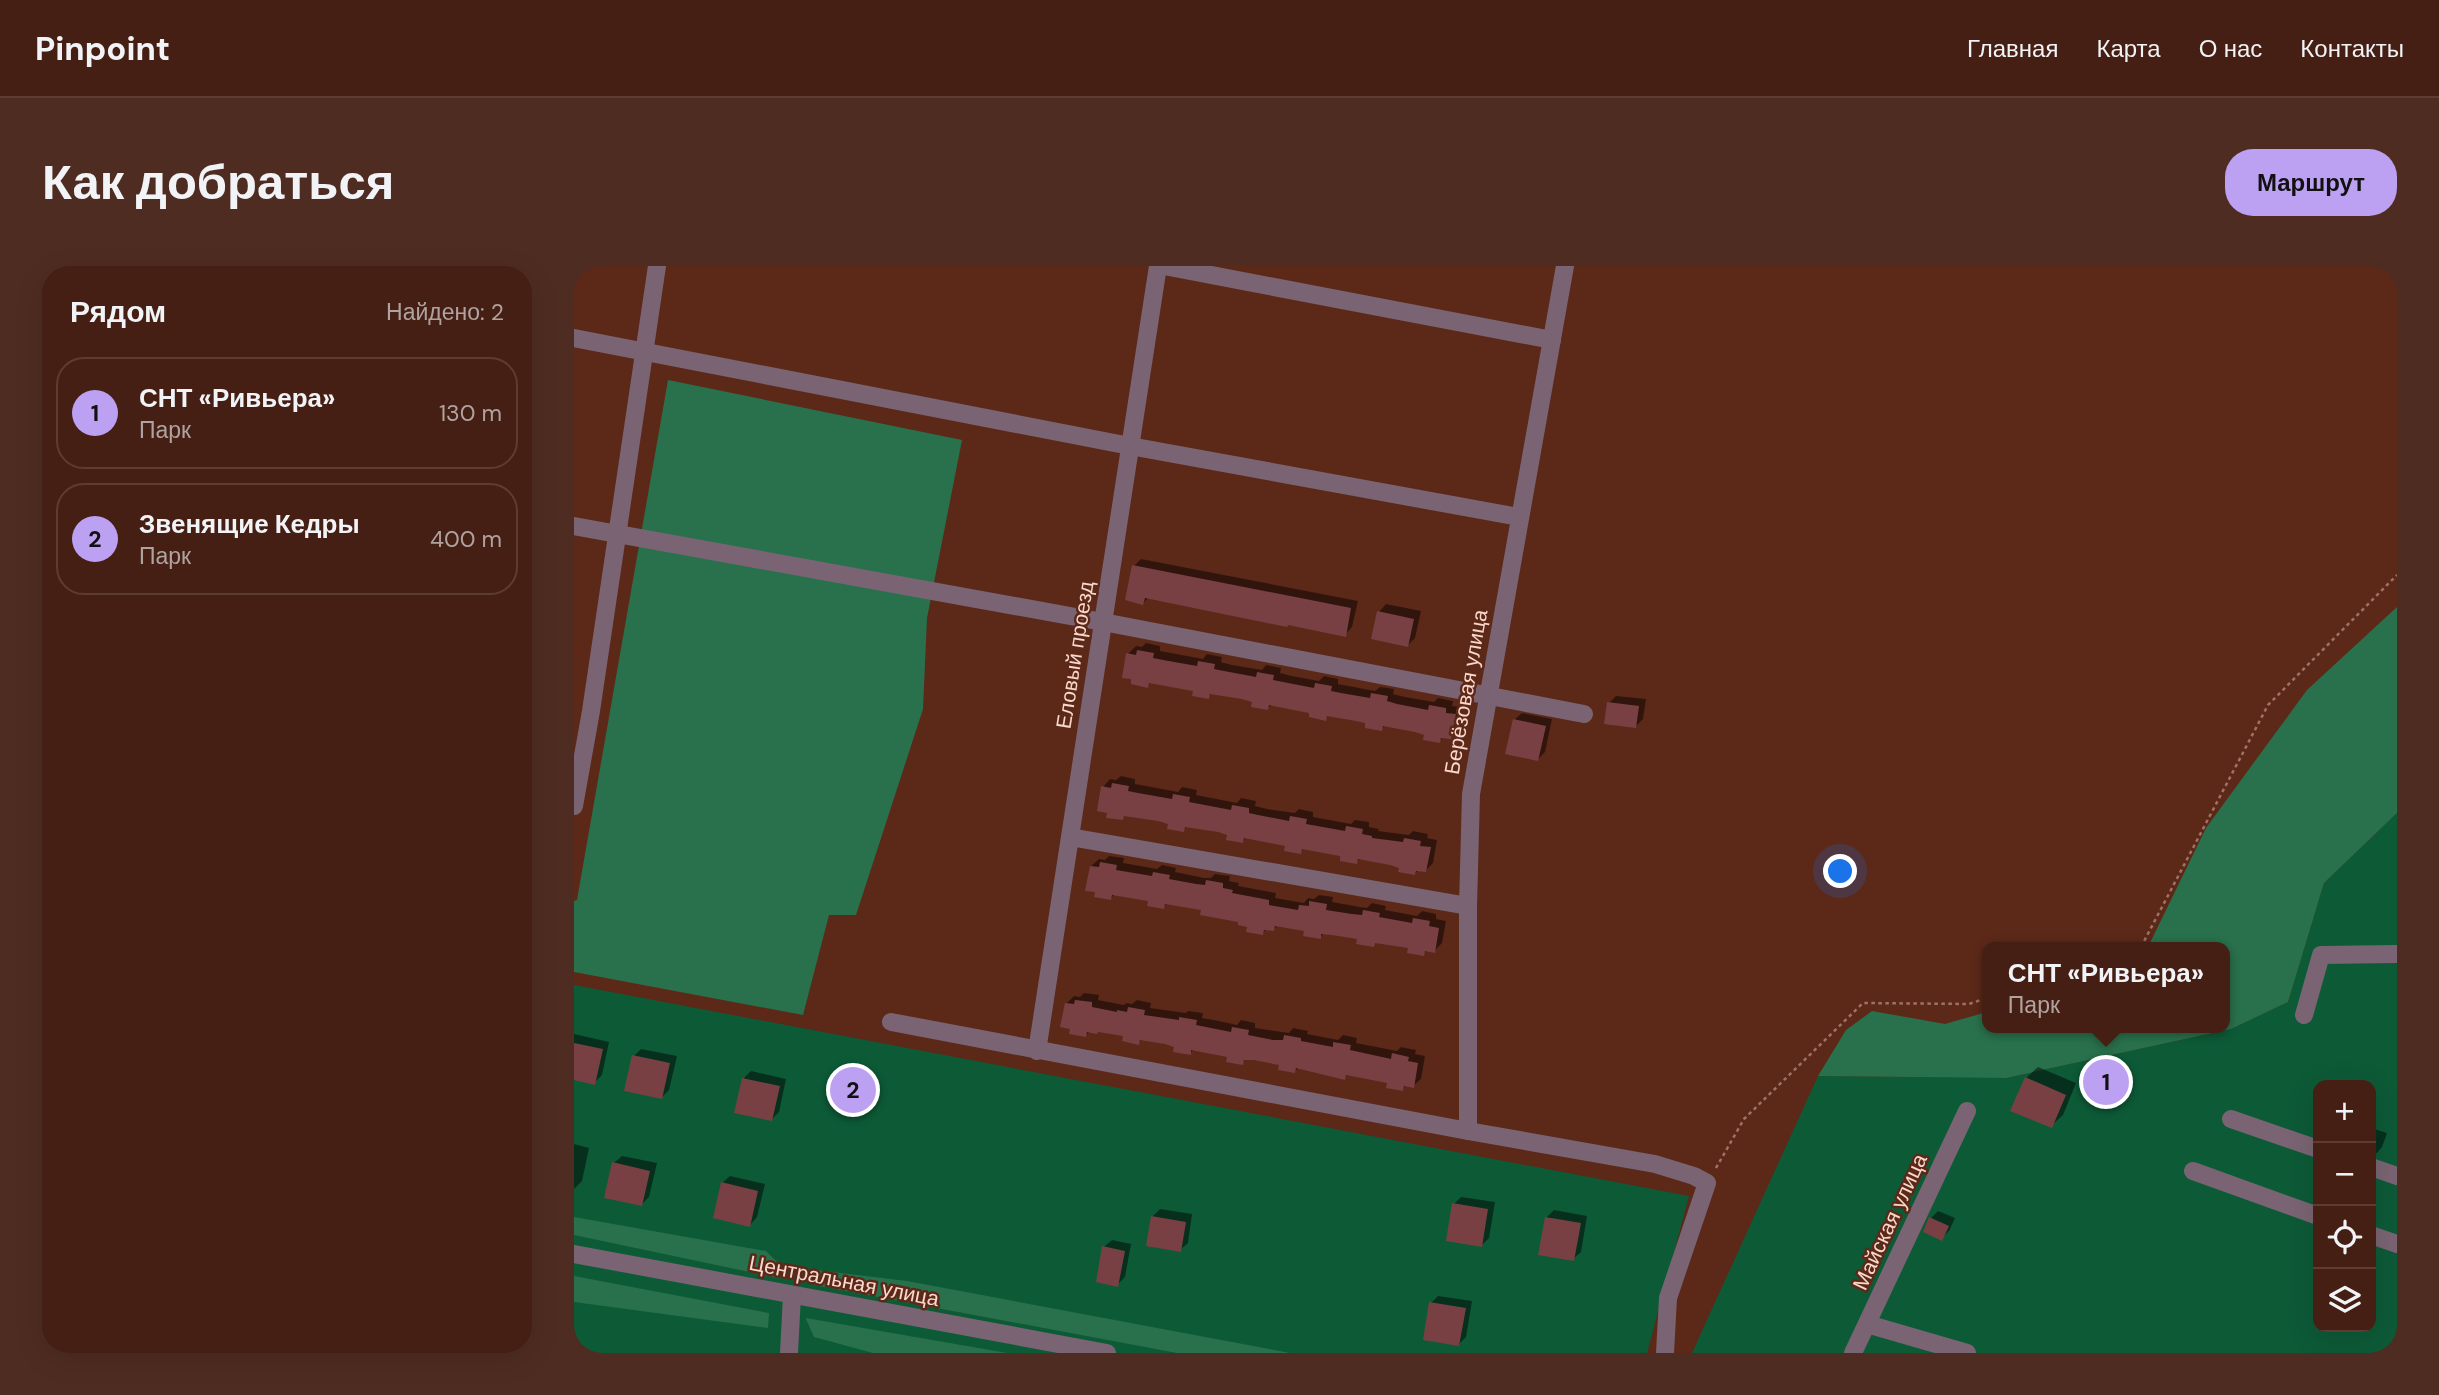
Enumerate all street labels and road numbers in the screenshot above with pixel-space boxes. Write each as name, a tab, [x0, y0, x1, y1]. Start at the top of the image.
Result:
street label: Еловый проезд	[1050, 579, 1100, 731]
street label: Берёзовая улица	[1438, 607, 1494, 777]
street label: Майская улица	[1846, 1149, 1934, 1295]
street label: Центральная улица	[747, 1249, 942, 1313]

